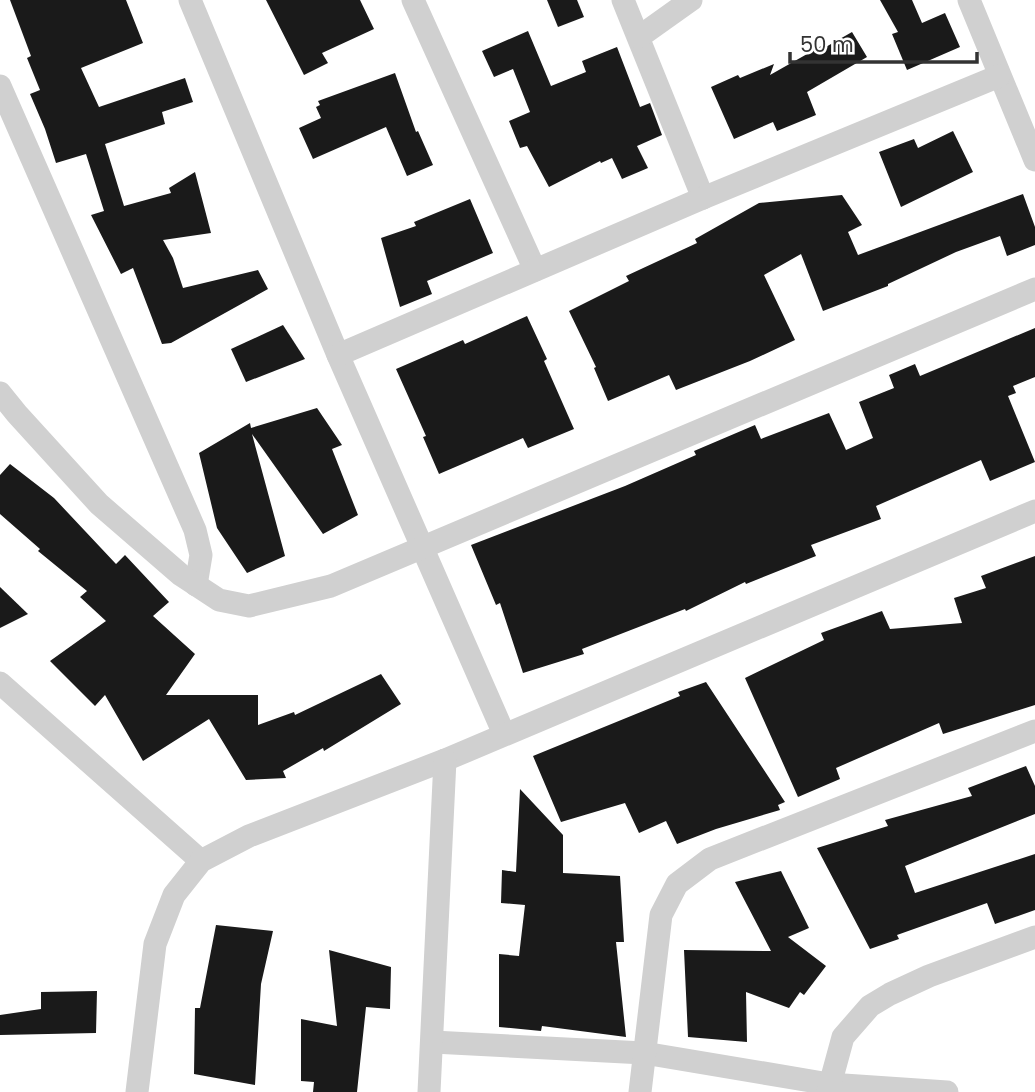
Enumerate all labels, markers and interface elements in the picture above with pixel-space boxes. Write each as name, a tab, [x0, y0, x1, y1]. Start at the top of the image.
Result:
scale bar	[790, 21, 977, 65]
text: 50 m	[800, 30, 854, 59]

